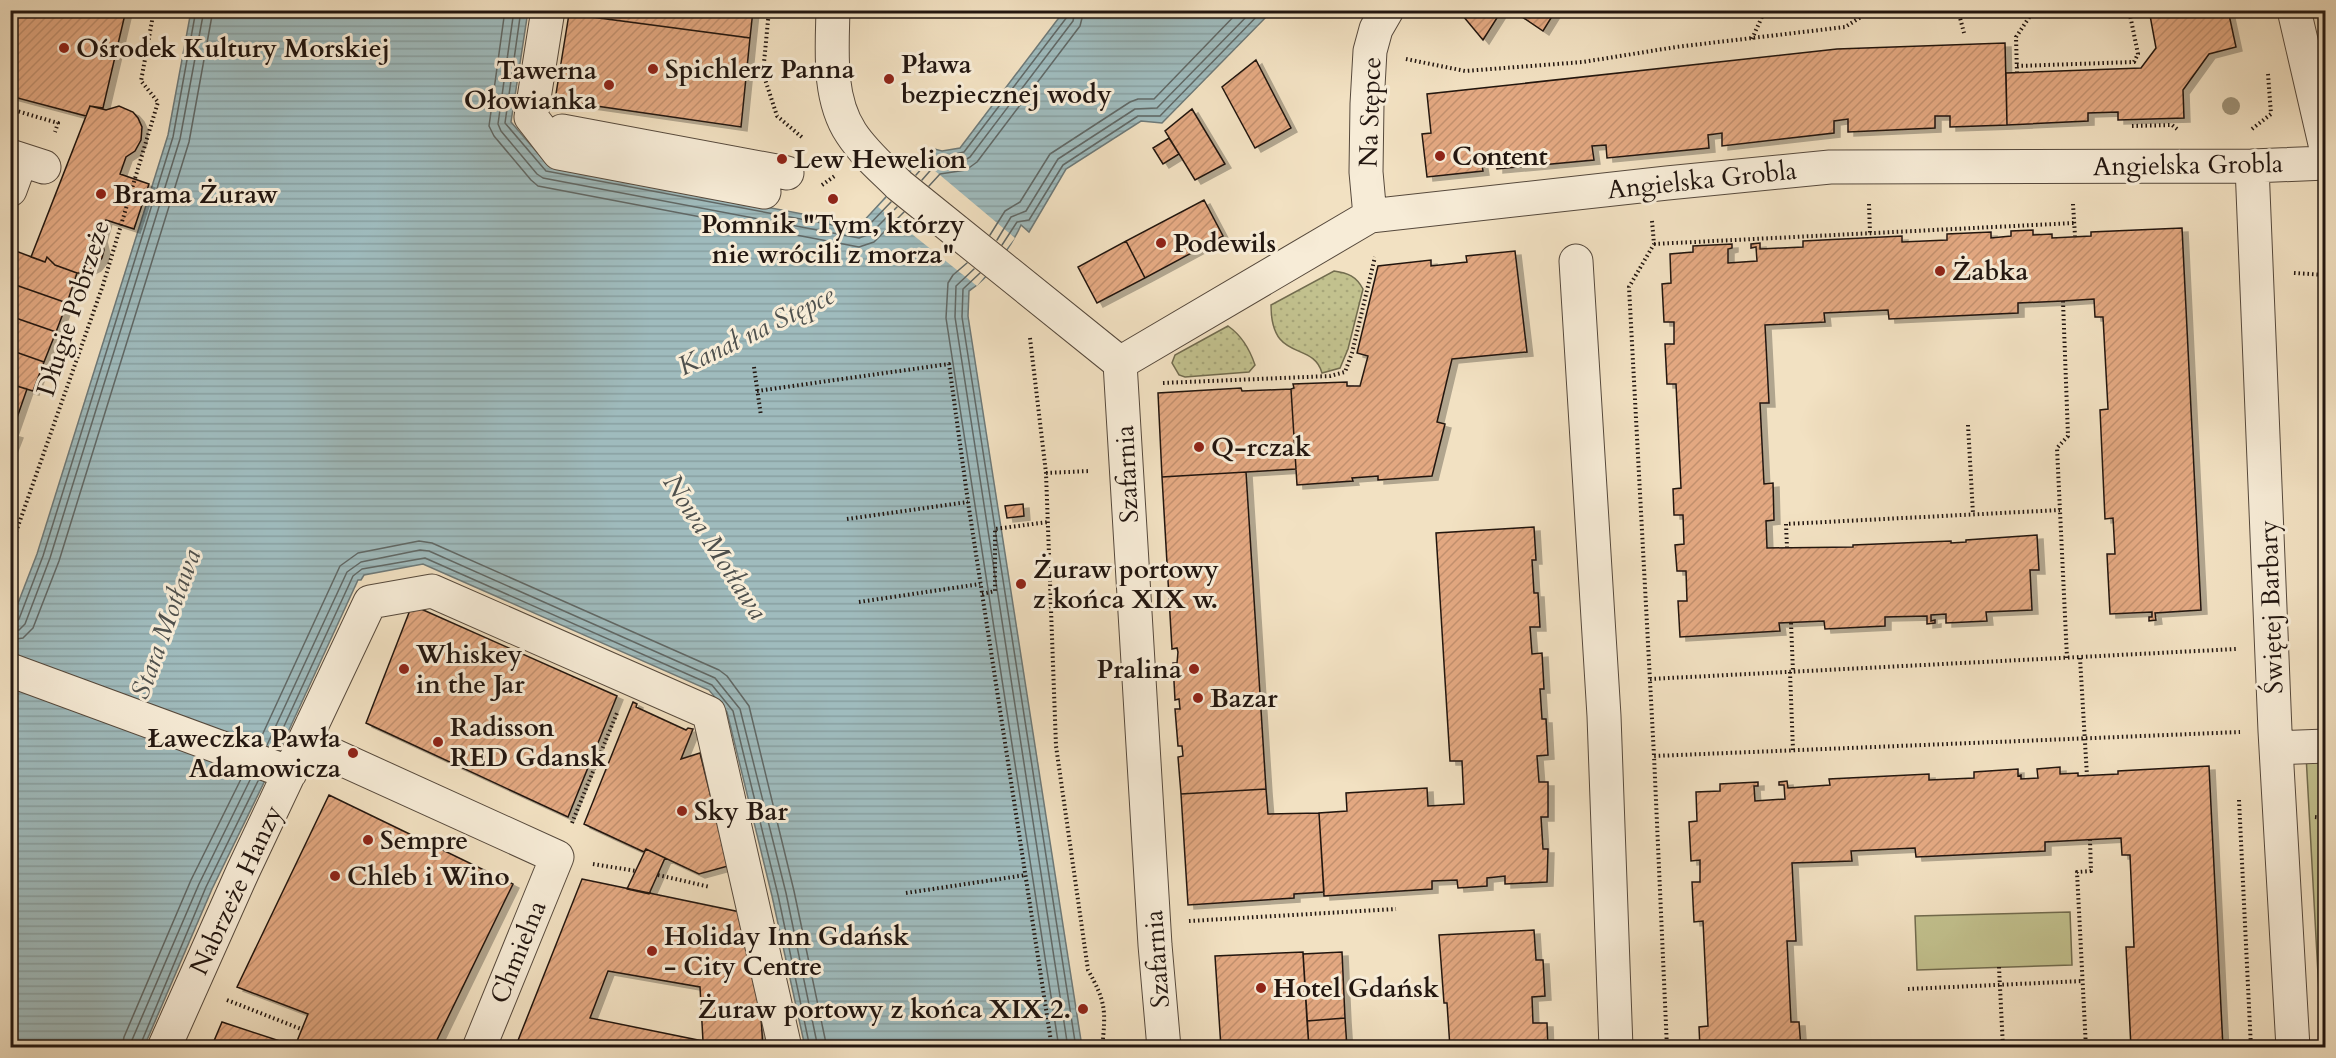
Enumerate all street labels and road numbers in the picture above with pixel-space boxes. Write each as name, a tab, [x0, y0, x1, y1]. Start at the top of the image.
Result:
street label: Na Stępce	[1351, 56, 1389, 168]
street label: Angielska Grobla	[2093, 146, 2283, 184]
street label: Angielska Grobla	[1606, 153, 1798, 207]
street label: Długie Pobrzeże	[28, 216, 118, 400]
street label: Szafarnia	[1107, 424, 1147, 524]
street label: Świętej Barbary	[2250, 519, 2292, 695]
street label: Nabrzeże Hanzy	[181, 799, 291, 981]
street label: Chmielna	[482, 895, 554, 1009]
street label: Szafarnia	[1136, 909, 1178, 1009]

